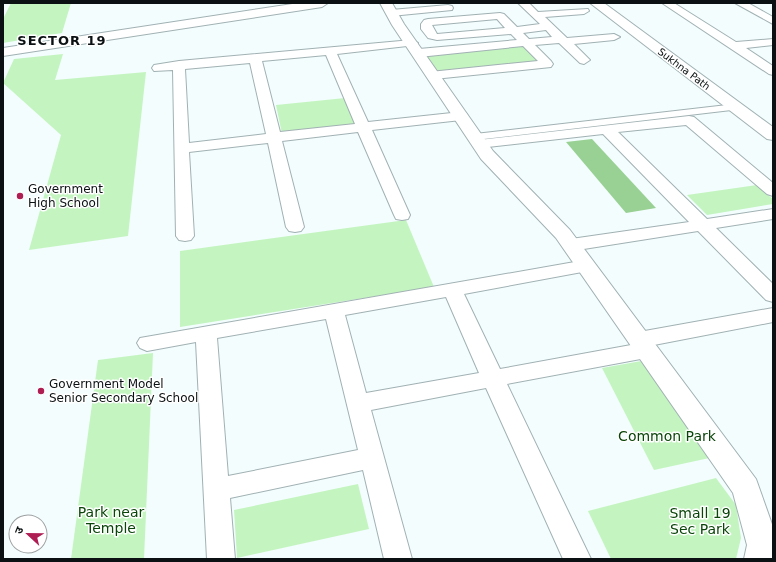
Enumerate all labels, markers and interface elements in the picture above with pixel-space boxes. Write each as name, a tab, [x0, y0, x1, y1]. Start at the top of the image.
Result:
district label: SECTOR 19	[17, 33, 107, 48]
street label: Sukhna Path	[656, 46, 712, 92]
place label: Government High School	[28, 182, 103, 210]
marker: Government High School	[15, 191, 25, 201]
place label: Government Model Senior Secondary School	[49, 377, 198, 405]
marker: Government Model Senior Secondary School	[36, 386, 46, 396]
park label: Common Park	[618, 428, 717, 444]
park label: Park near Temple	[78, 504, 145, 536]
park label: Small 19 Sec Park	[669, 505, 731, 537]
north arrow	[8, 514, 48, 554]
text: उ	[12, 525, 27, 536]

